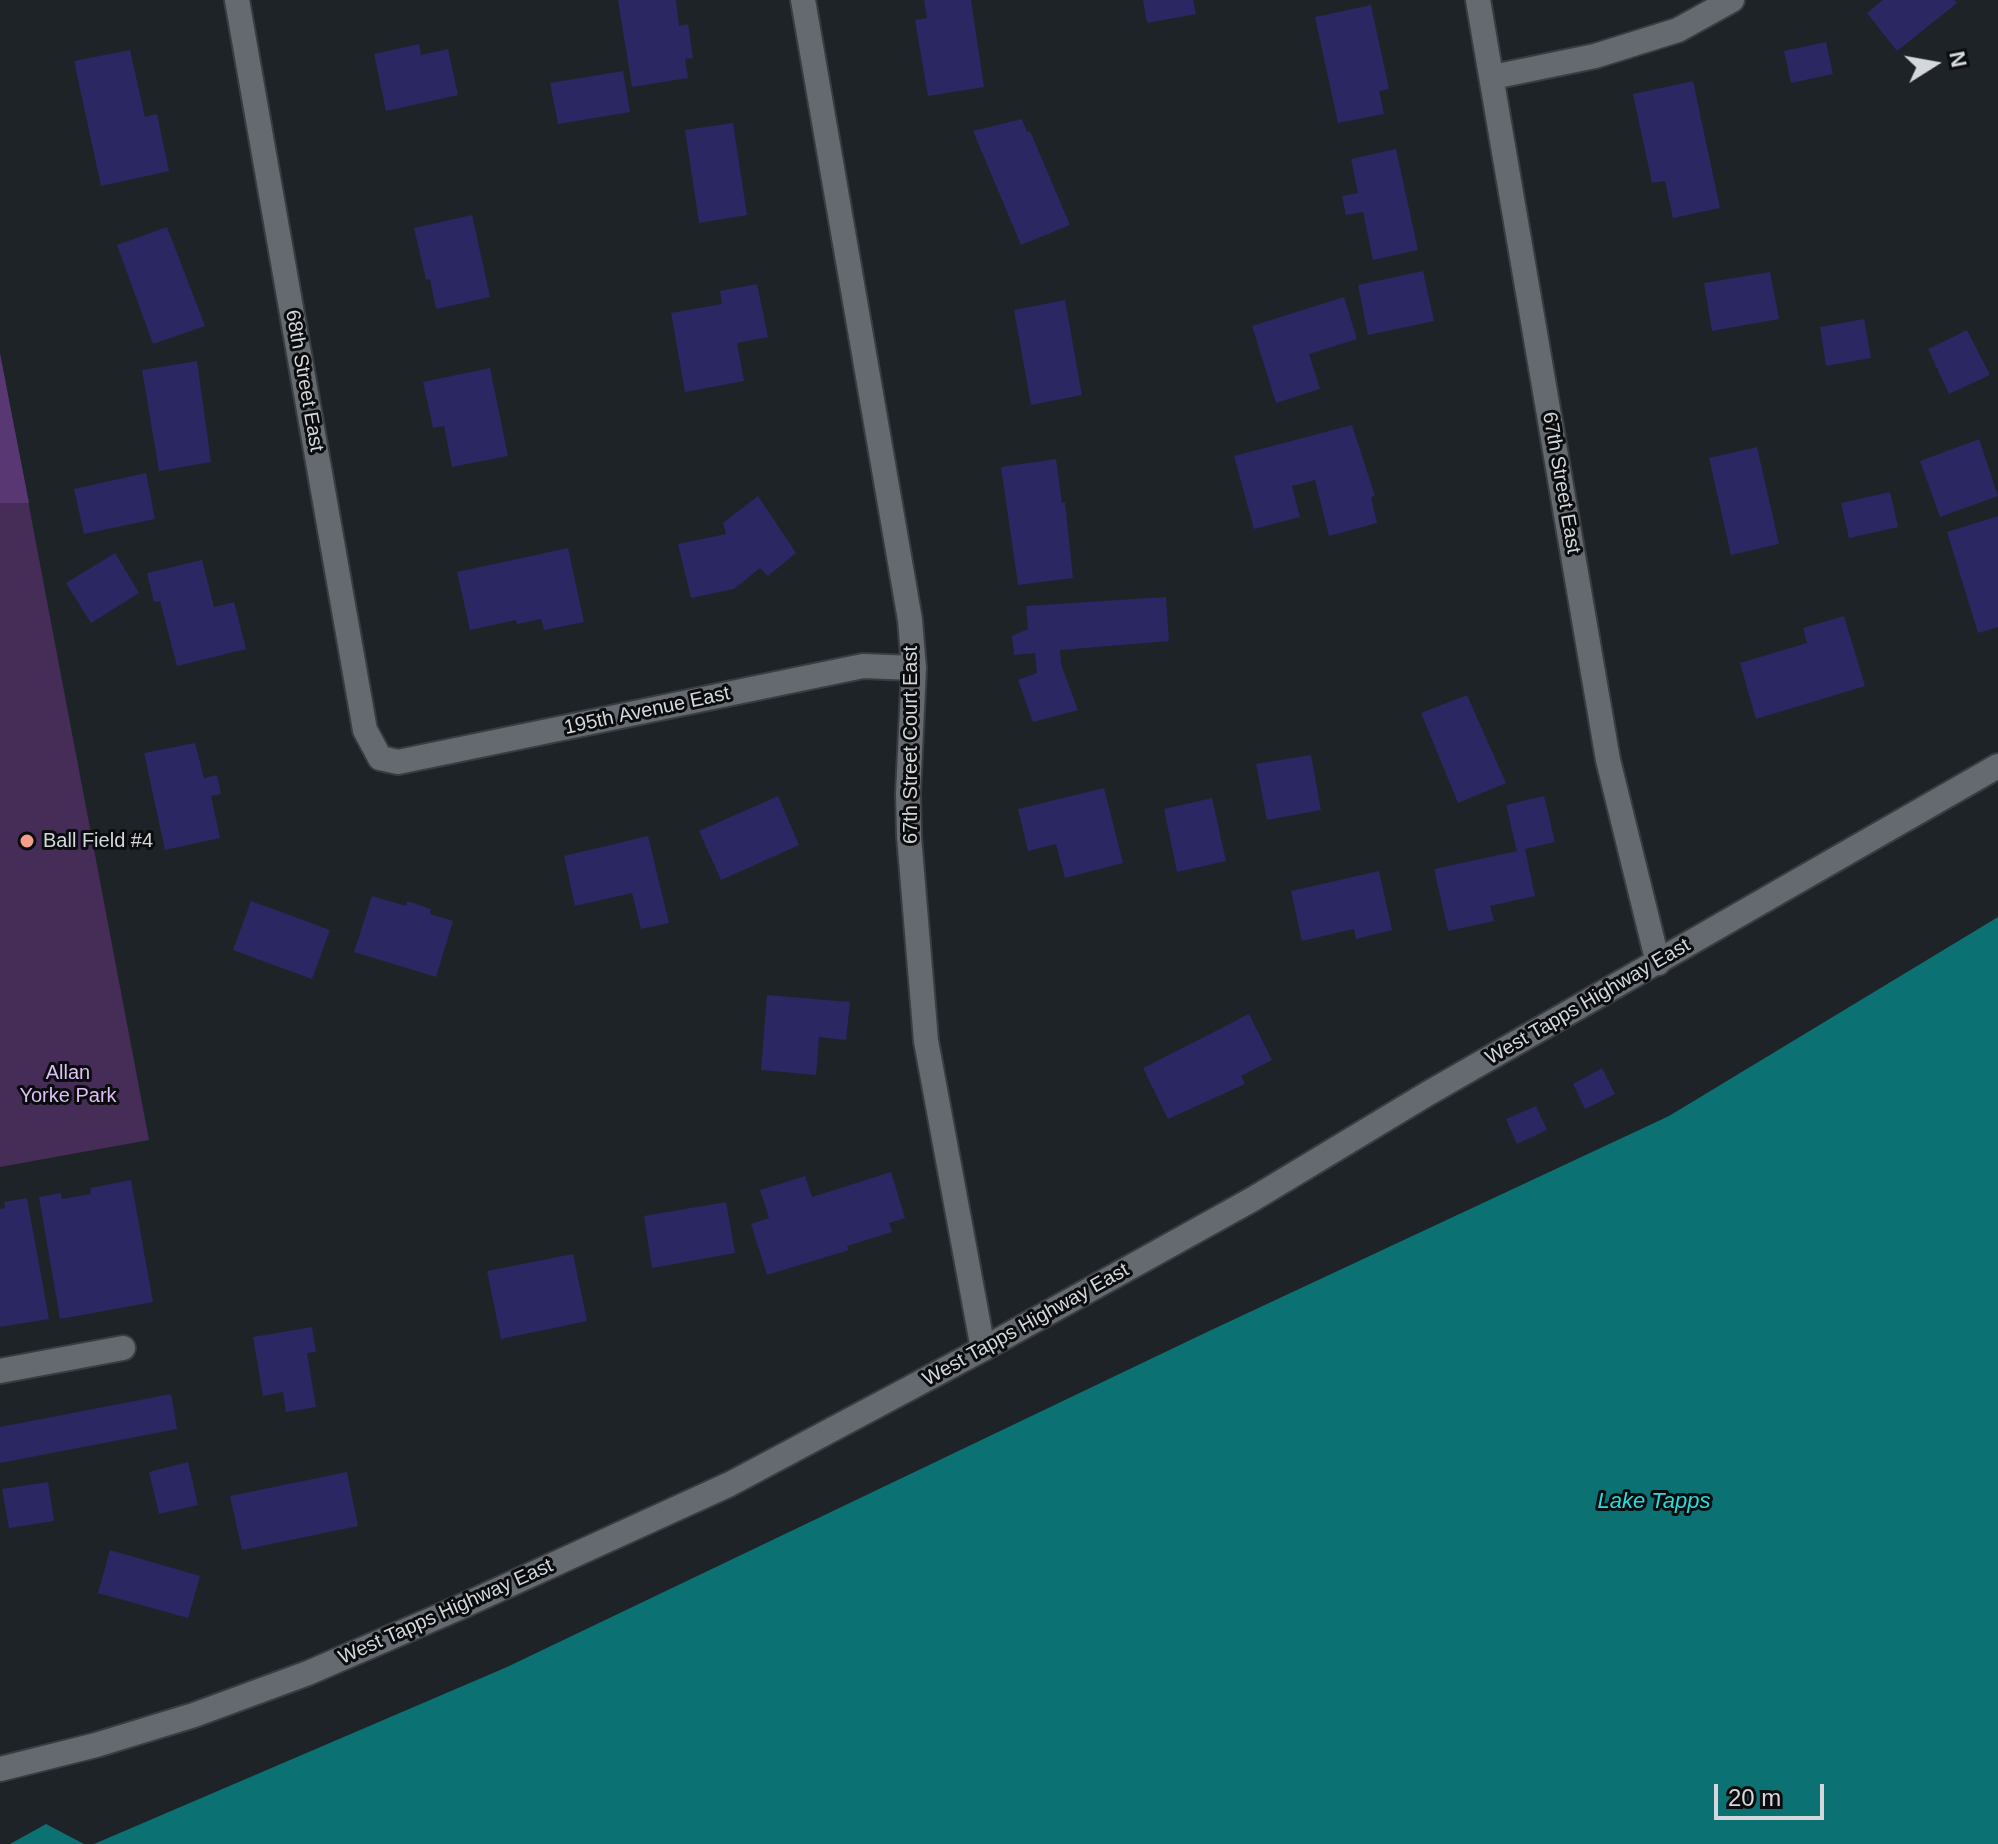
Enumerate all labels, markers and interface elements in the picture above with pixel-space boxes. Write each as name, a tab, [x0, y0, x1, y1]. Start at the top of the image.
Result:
north arrow	[1894, 24, 1974, 104]
text: N	[1944, 49, 1972, 70]
street label: 68th Street East	[280, 308, 328, 454]
street label: 67th Street East	[1537, 410, 1585, 556]
street label: 67th Street Court East	[899, 646, 923, 844]
street label: 195th Avenue East	[562, 682, 732, 740]
place label: Ball Field #4	[43, 829, 153, 853]
marker: Ball Field #4	[18, 832, 36, 850]
street label: West Tapps Highway East	[1482, 934, 1694, 1070]
park label: Allan Yorke Park	[19, 1061, 117, 1108]
street label: West Tapps Highway East	[919, 1258, 1133, 1392]
water label: Lake Tapps	[1598, 1489, 1710, 1515]
street label: West Tapps Highway East	[335, 1554, 557, 1670]
scale bar	[1718, 1768, 1828, 1818]
text: 20 m	[1728, 1784, 1781, 1811]

